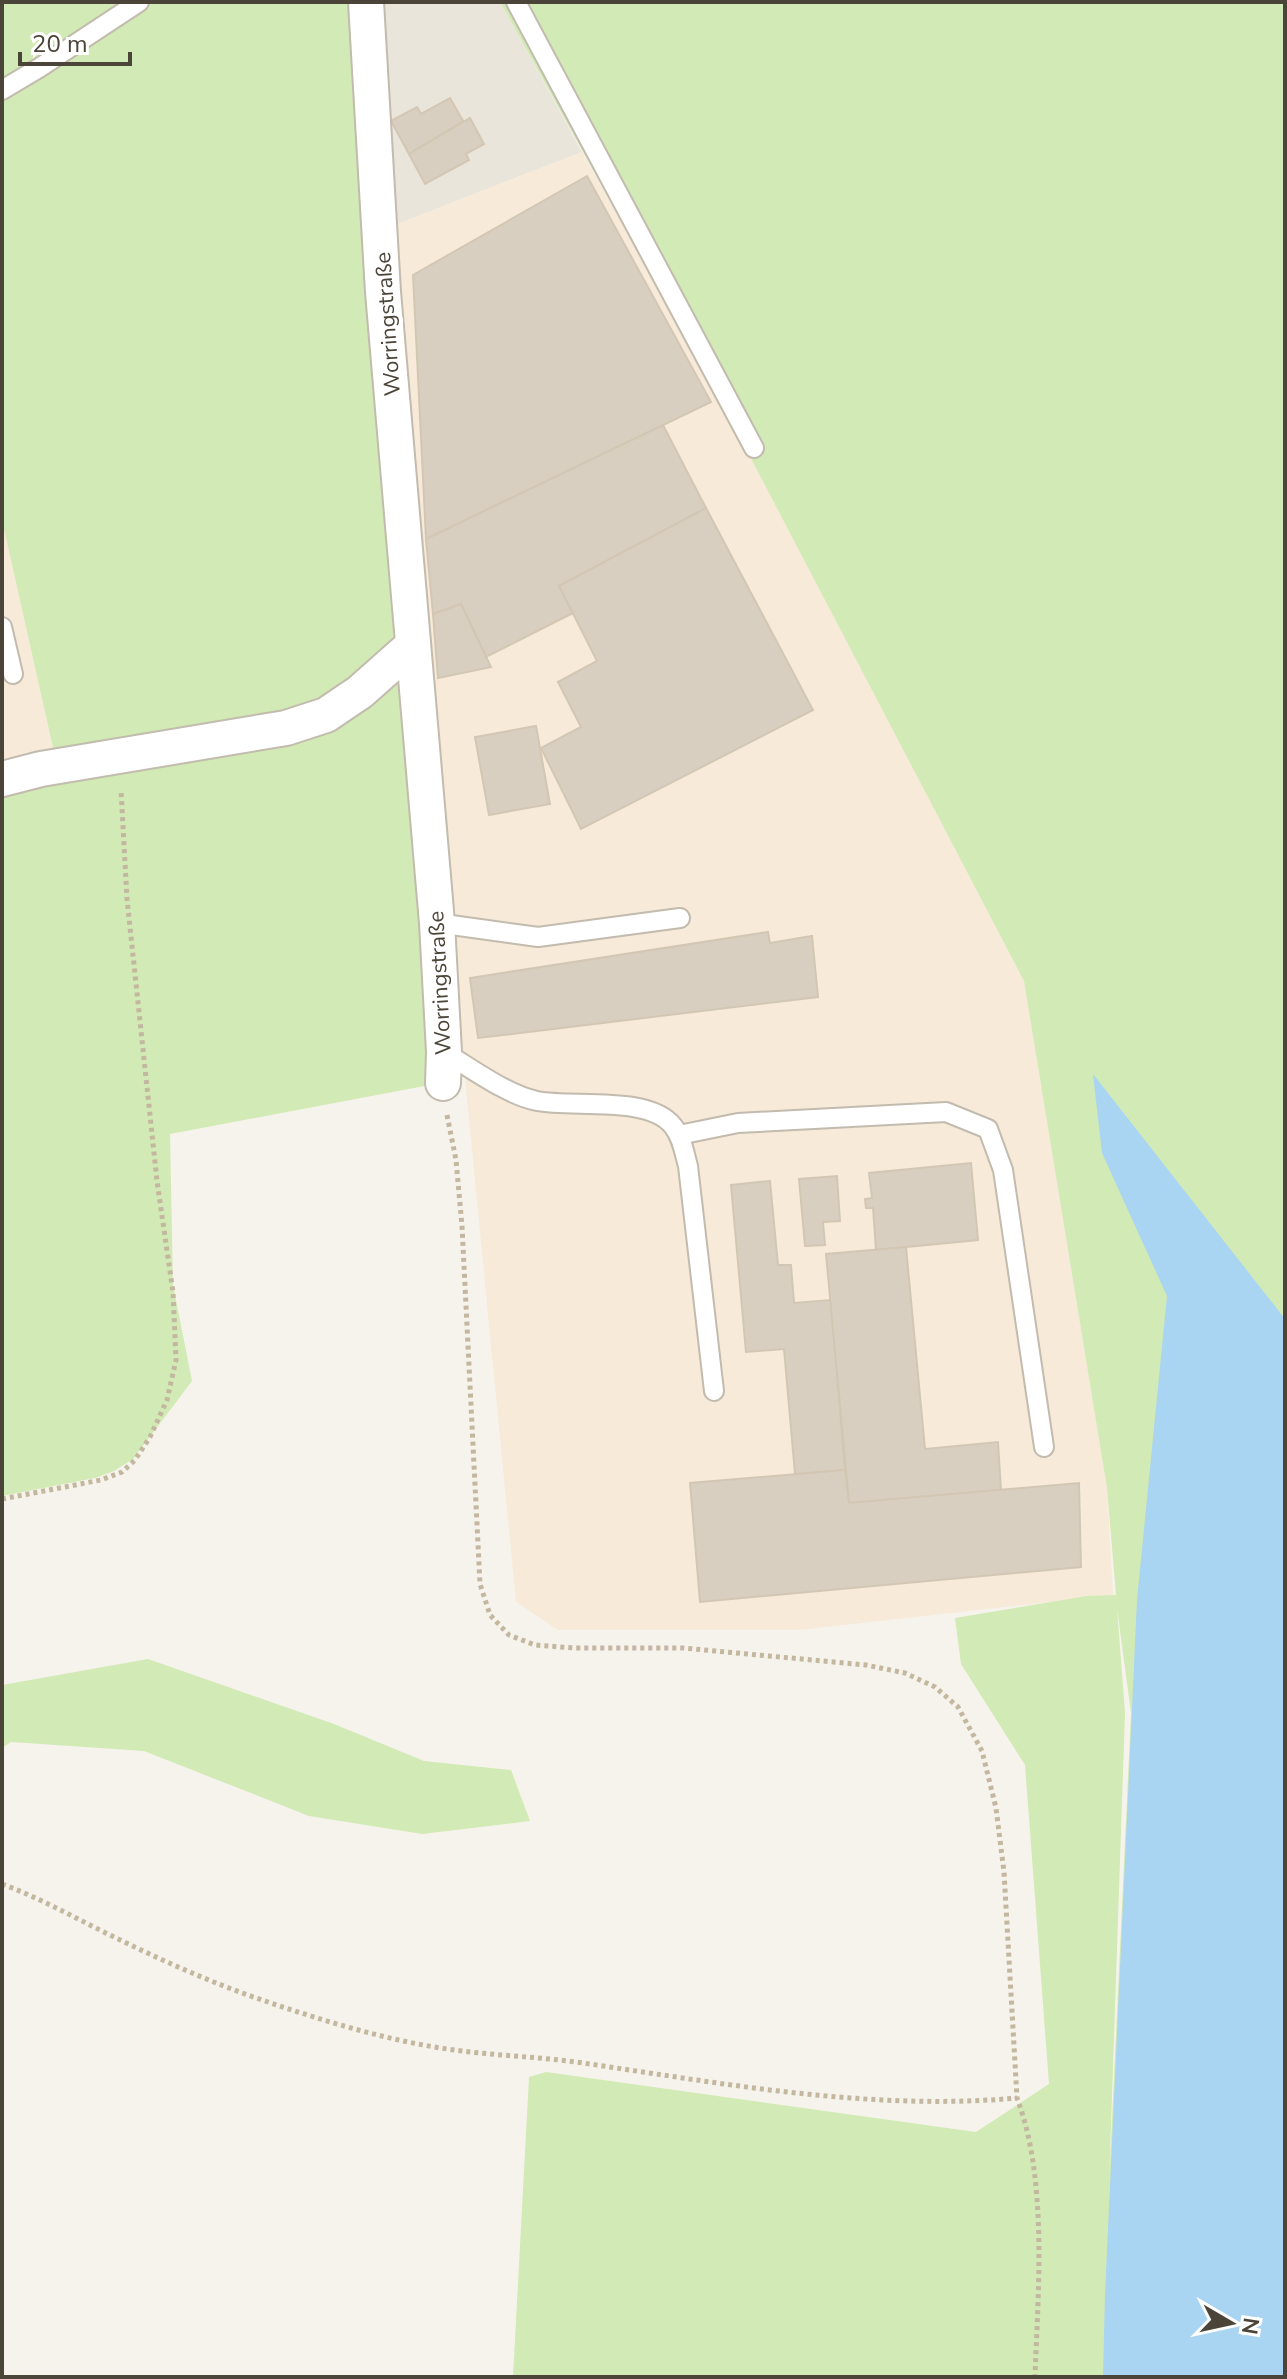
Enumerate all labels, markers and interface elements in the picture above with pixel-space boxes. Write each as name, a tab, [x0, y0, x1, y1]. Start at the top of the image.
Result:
scale bar	[20, 16, 130, 66]
text: 20 m	[32, 28, 88, 60]
street label: Worringstraße	[368, 251, 408, 397]
street label: Worringstraße	[421, 910, 459, 1056]
north arrow	[1191, 2283, 1271, 2363]
text: N	[1234, 2315, 1266, 2336]

